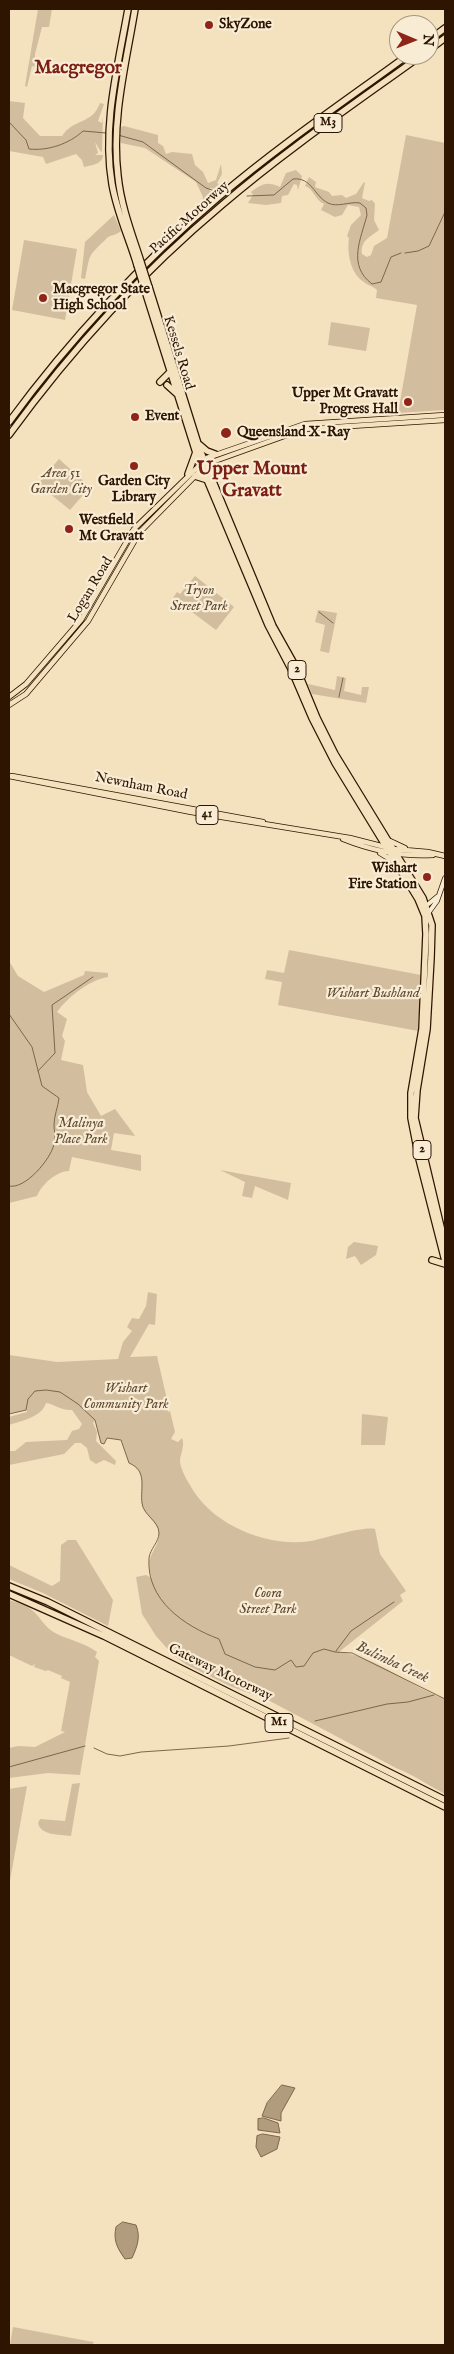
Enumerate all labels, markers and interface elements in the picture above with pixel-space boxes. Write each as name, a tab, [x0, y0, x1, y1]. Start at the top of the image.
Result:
north arrow	[389, 15, 439, 65]
place label: SkyZone	[219, 17, 272, 33]
marker: SkyZone	[203, 19, 215, 31]
text: N	[419, 34, 437, 46]
district label: Macgregor	[34, 58, 122, 80]
road number: M3	[314, 114, 342, 132]
street label: Pacific Motorway	[147, 178, 233, 258]
place label: Macgregor State High School	[53, 282, 150, 314]
marker: Macgregor State High School	[37, 292, 49, 304]
street label: Kessels Road	[159, 314, 197, 392]
place label: Upper Mt Gravatt Progress Hall	[292, 386, 398, 418]
marker: Upper Mt Gravatt Progress Hall	[402, 396, 414, 408]
place label: Event	[145, 409, 179, 425]
marker: Event	[129, 411, 141, 423]
place label: Queensland X-Ray	[237, 425, 350, 441]
marker: Queensland X-Ray	[219, 426, 233, 440]
district label: Upper Mount Gravatt	[197, 459, 307, 503]
marker: Garden City Library	[128, 460, 140, 472]
park label: Area 51 Garden City	[30, 466, 92, 498]
place label: Garden City Library	[98, 474, 170, 507]
place label: Westfield Mt Gravatt	[79, 513, 144, 546]
marker: Westfield Mt Gravatt	[63, 523, 75, 535]
street label: Logan Road	[65, 554, 117, 626]
park label: Tryon Street Park	[170, 583, 228, 616]
road number: 2	[288, 660, 306, 680]
street label: Newnham Road	[93, 770, 189, 804]
road number: 41	[196, 806, 218, 824]
place label: Wishart Fire Station	[348, 861, 417, 894]
marker: Wishart Fire Station	[421, 871, 433, 883]
park label: Wishart Bushland	[326, 986, 420, 1002]
park label: Malinya Place Park	[54, 1116, 108, 1148]
road number: 2	[413, 1140, 431, 1160]
park label: Wishart Community Park	[83, 1381, 169, 1414]
park label: Coora Street Park	[239, 1586, 297, 1618]
water label: Bulimba Creek	[353, 1638, 431, 1688]
street label: Gateway Motorway	[165, 1641, 275, 1705]
road number: M1	[265, 1714, 293, 1732]

